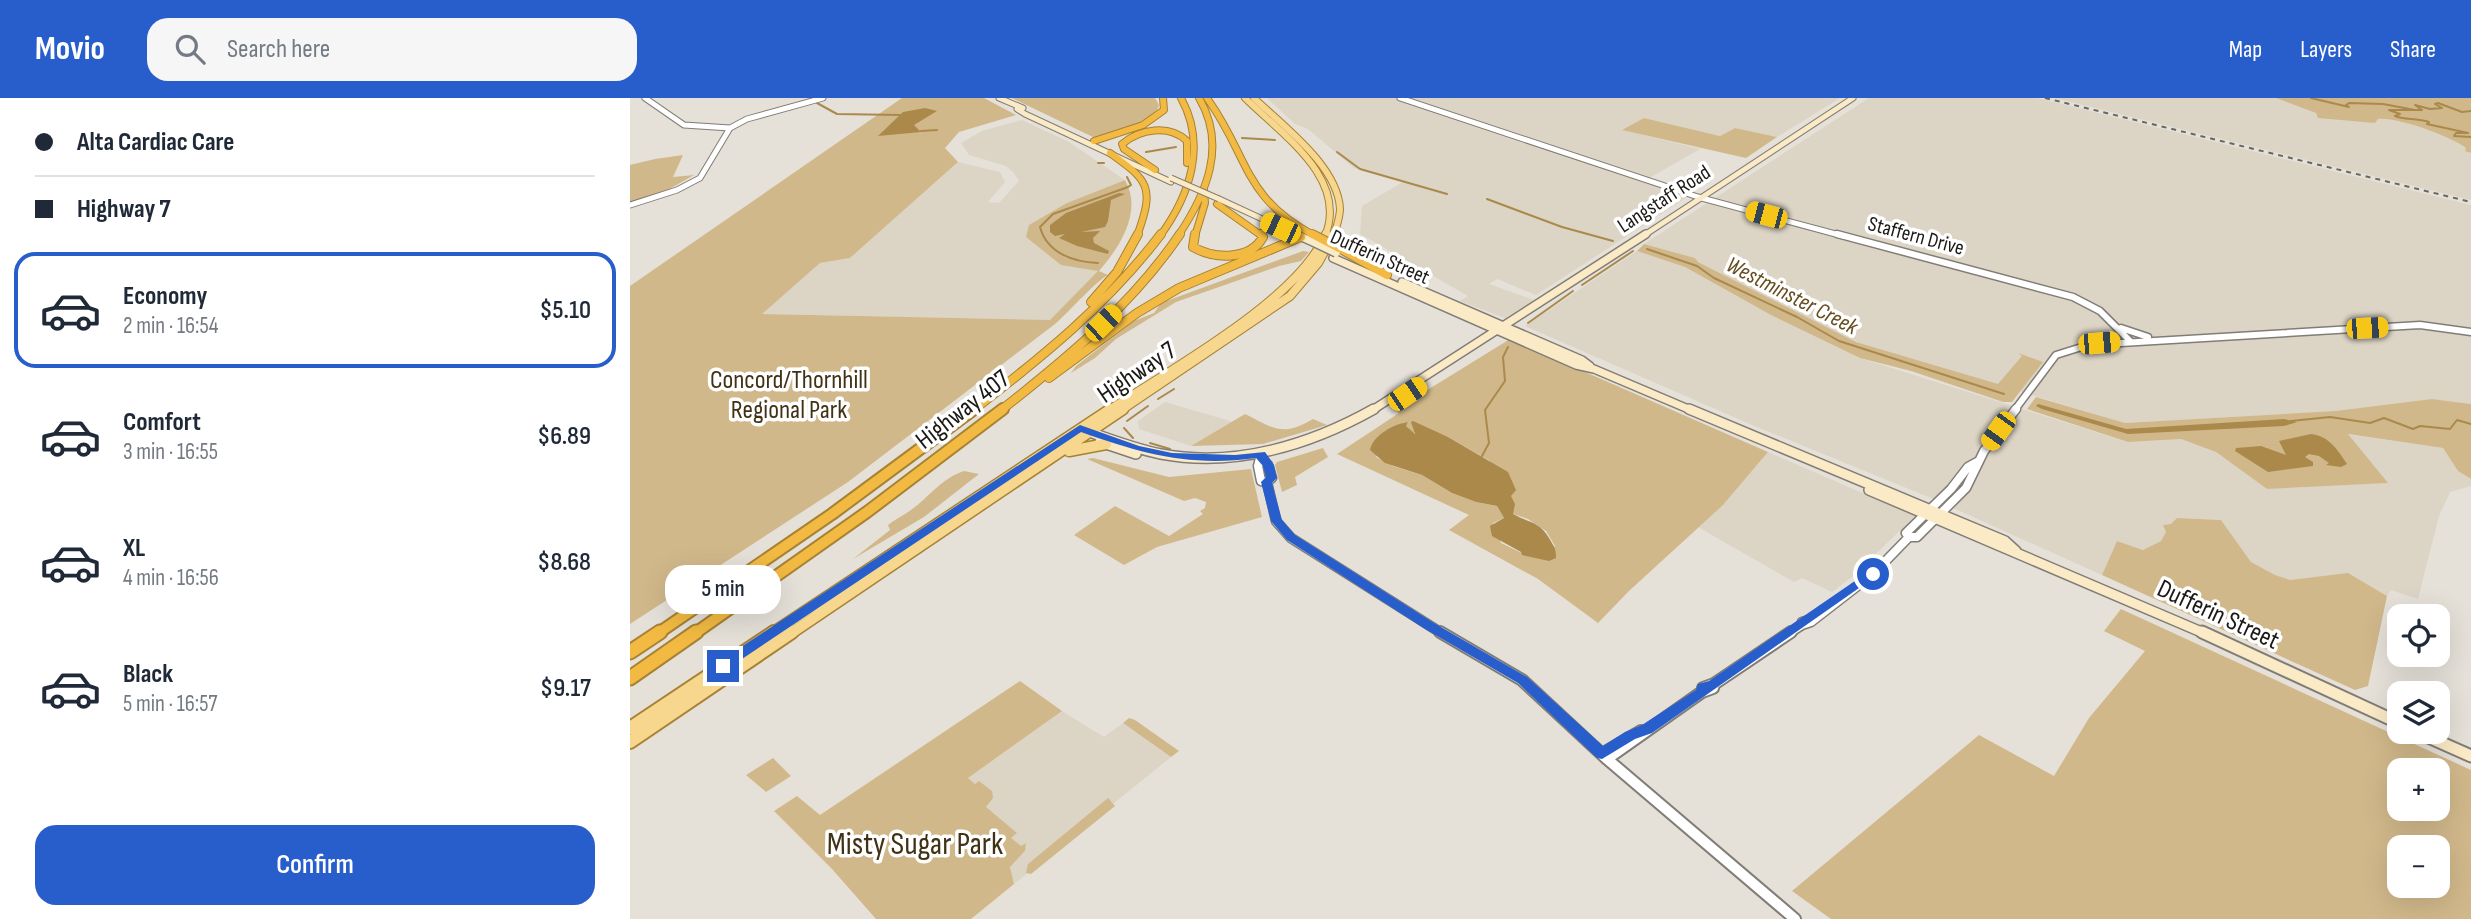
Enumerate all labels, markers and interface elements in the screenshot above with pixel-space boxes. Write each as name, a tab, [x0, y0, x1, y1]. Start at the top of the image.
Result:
search box	[147, 18, 637, 81]
text: Movio	[35, 29, 105, 69]
icon: search	[171, 30, 209, 68]
text: Search here	[227, 34, 330, 65]
text: Map	[2229, 35, 2262, 64]
text: Layers	[2300, 35, 2352, 64]
text: Share	[2390, 35, 2436, 64]
text: Alta Cardiac Care	[77, 127, 234, 158]
street label: Langstaff Road	[1613, 160, 1715, 238]
text: Highway 7	[77, 194, 171, 225]
car	[1743, 199, 1790, 231]
car	[1257, 210, 1304, 246]
street label: Staffern Drive	[1865, 211, 1967, 261]
street label: Dufferin Street	[1327, 224, 1433, 290]
water label: Westminster Creek	[1722, 251, 1864, 342]
icon: car	[39, 279, 102, 342]
text: Economy	[123, 281, 207, 312]
text: $5.10	[539, 295, 591, 326]
car	[1081, 301, 1126, 345]
text: 2 min · 16:54	[123, 312, 218, 340]
car	[2346, 316, 2389, 340]
car	[2078, 331, 2121, 355]
street label: Highway 7	[1092, 335, 1183, 411]
street label: Highway 407	[910, 363, 1017, 456]
park label: Concord/Thornhill Regional Park	[710, 365, 868, 426]
car	[1384, 374, 1431, 414]
icon: car	[39, 405, 102, 468]
text: Comfort	[123, 407, 201, 438]
car	[1978, 408, 2019, 454]
text: $6.89	[537, 421, 591, 452]
text: 3 min · 16:55	[123, 438, 218, 466]
icon: car	[39, 531, 102, 594]
text: XL	[123, 533, 145, 564]
text: $8.68	[537, 547, 591, 578]
route start	[1857, 558, 1889, 590]
text: 4 min · 16:56	[123, 564, 219, 592]
callout: 5 min	[665, 564, 781, 614]
street label: Dufferin Street	[2152, 573, 2284, 657]
text: 5 min	[702, 575, 744, 603]
map controls	[2387, 604, 2450, 898]
button: locate	[2387, 604, 2450, 667]
route end	[707, 650, 739, 682]
icon: car	[39, 657, 102, 720]
text: Black	[123, 659, 173, 690]
text: $9.17	[540, 673, 591, 704]
button: layers	[2387, 681, 2450, 744]
text: 5 min · 16:57	[123, 690, 217, 718]
button: +	[2387, 758, 2450, 821]
button: Confirm	[35, 825, 595, 905]
park label: Misty Sugar Park	[827, 825, 1003, 864]
button: −	[2387, 835, 2450, 898]

